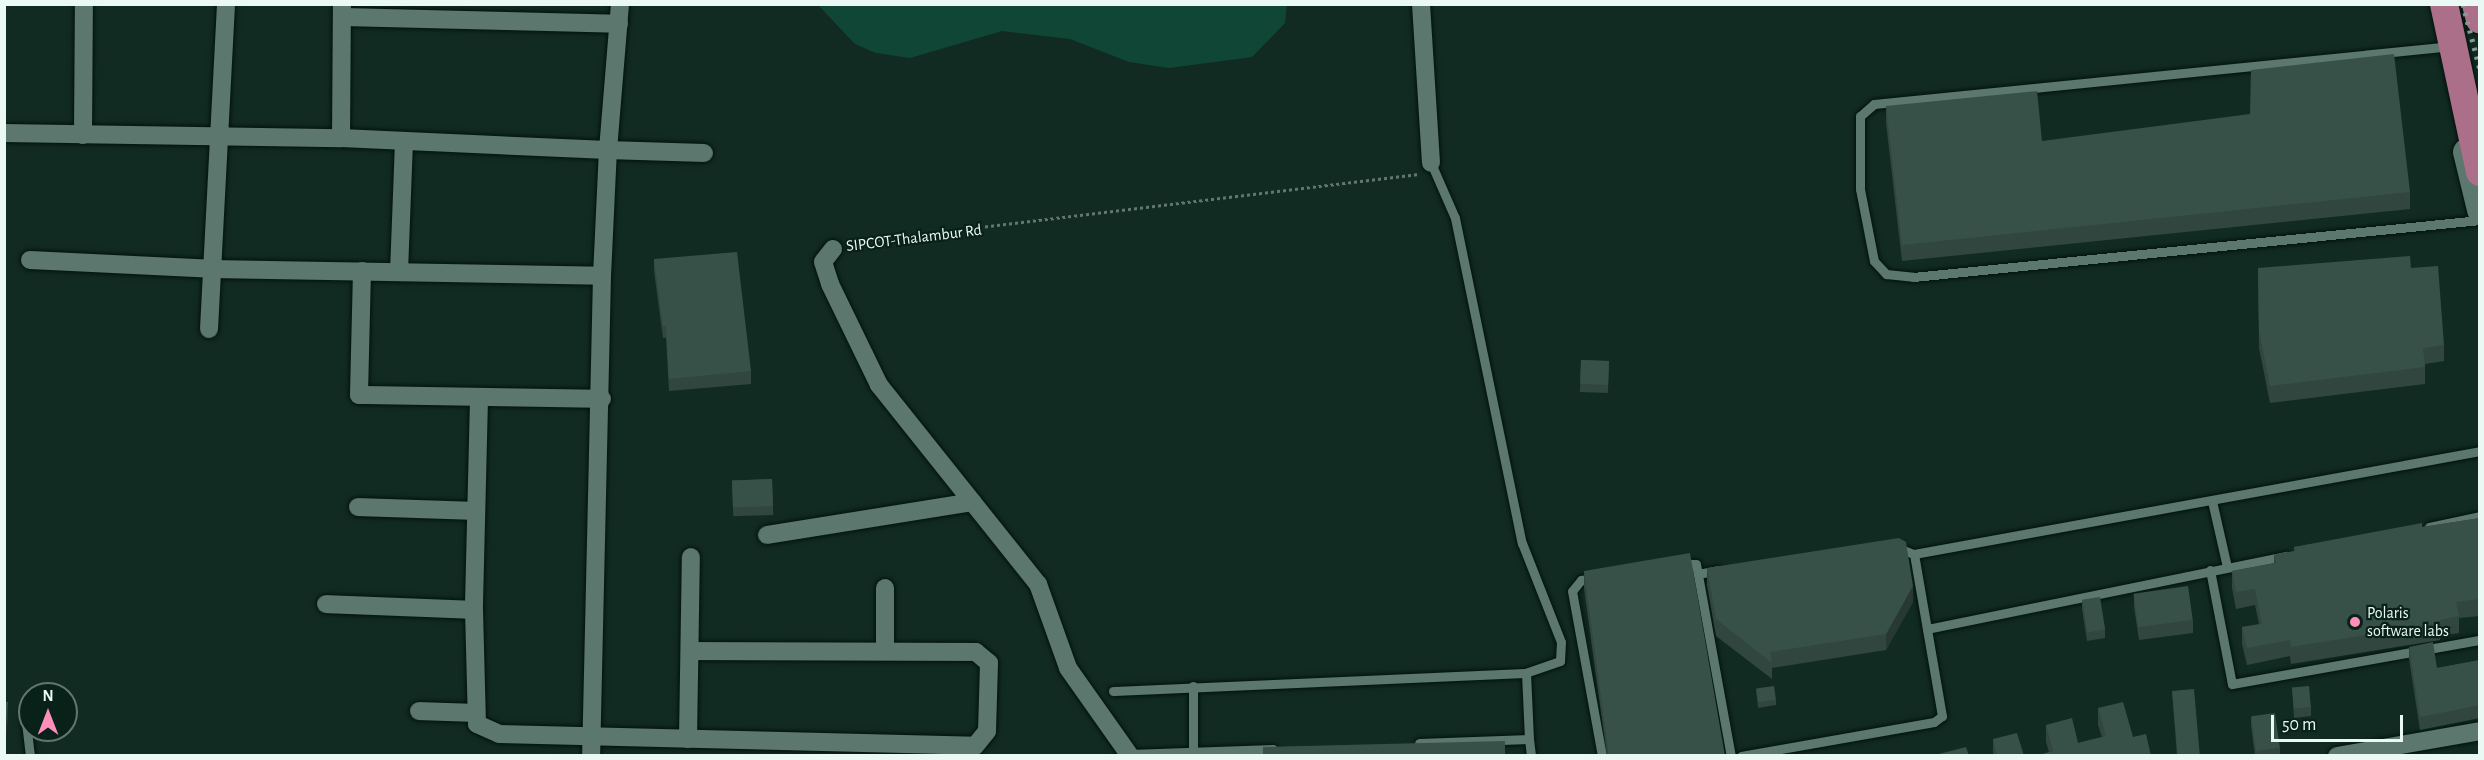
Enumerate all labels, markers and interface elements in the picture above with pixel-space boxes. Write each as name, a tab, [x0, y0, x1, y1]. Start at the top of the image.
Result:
street label: SIPCOT-Thalambur Rd	[845, 220, 983, 256]
place label: Polaris software labs	[2367, 603, 2449, 641]
marker: Polaris software labs	[2348, 615, 2362, 629]
north arrow	[18, 682, 78, 742]
text: N	[42, 688, 54, 704]
scale bar	[2274, 703, 2406, 741]
text: 50 m	[2282, 716, 2316, 734]

